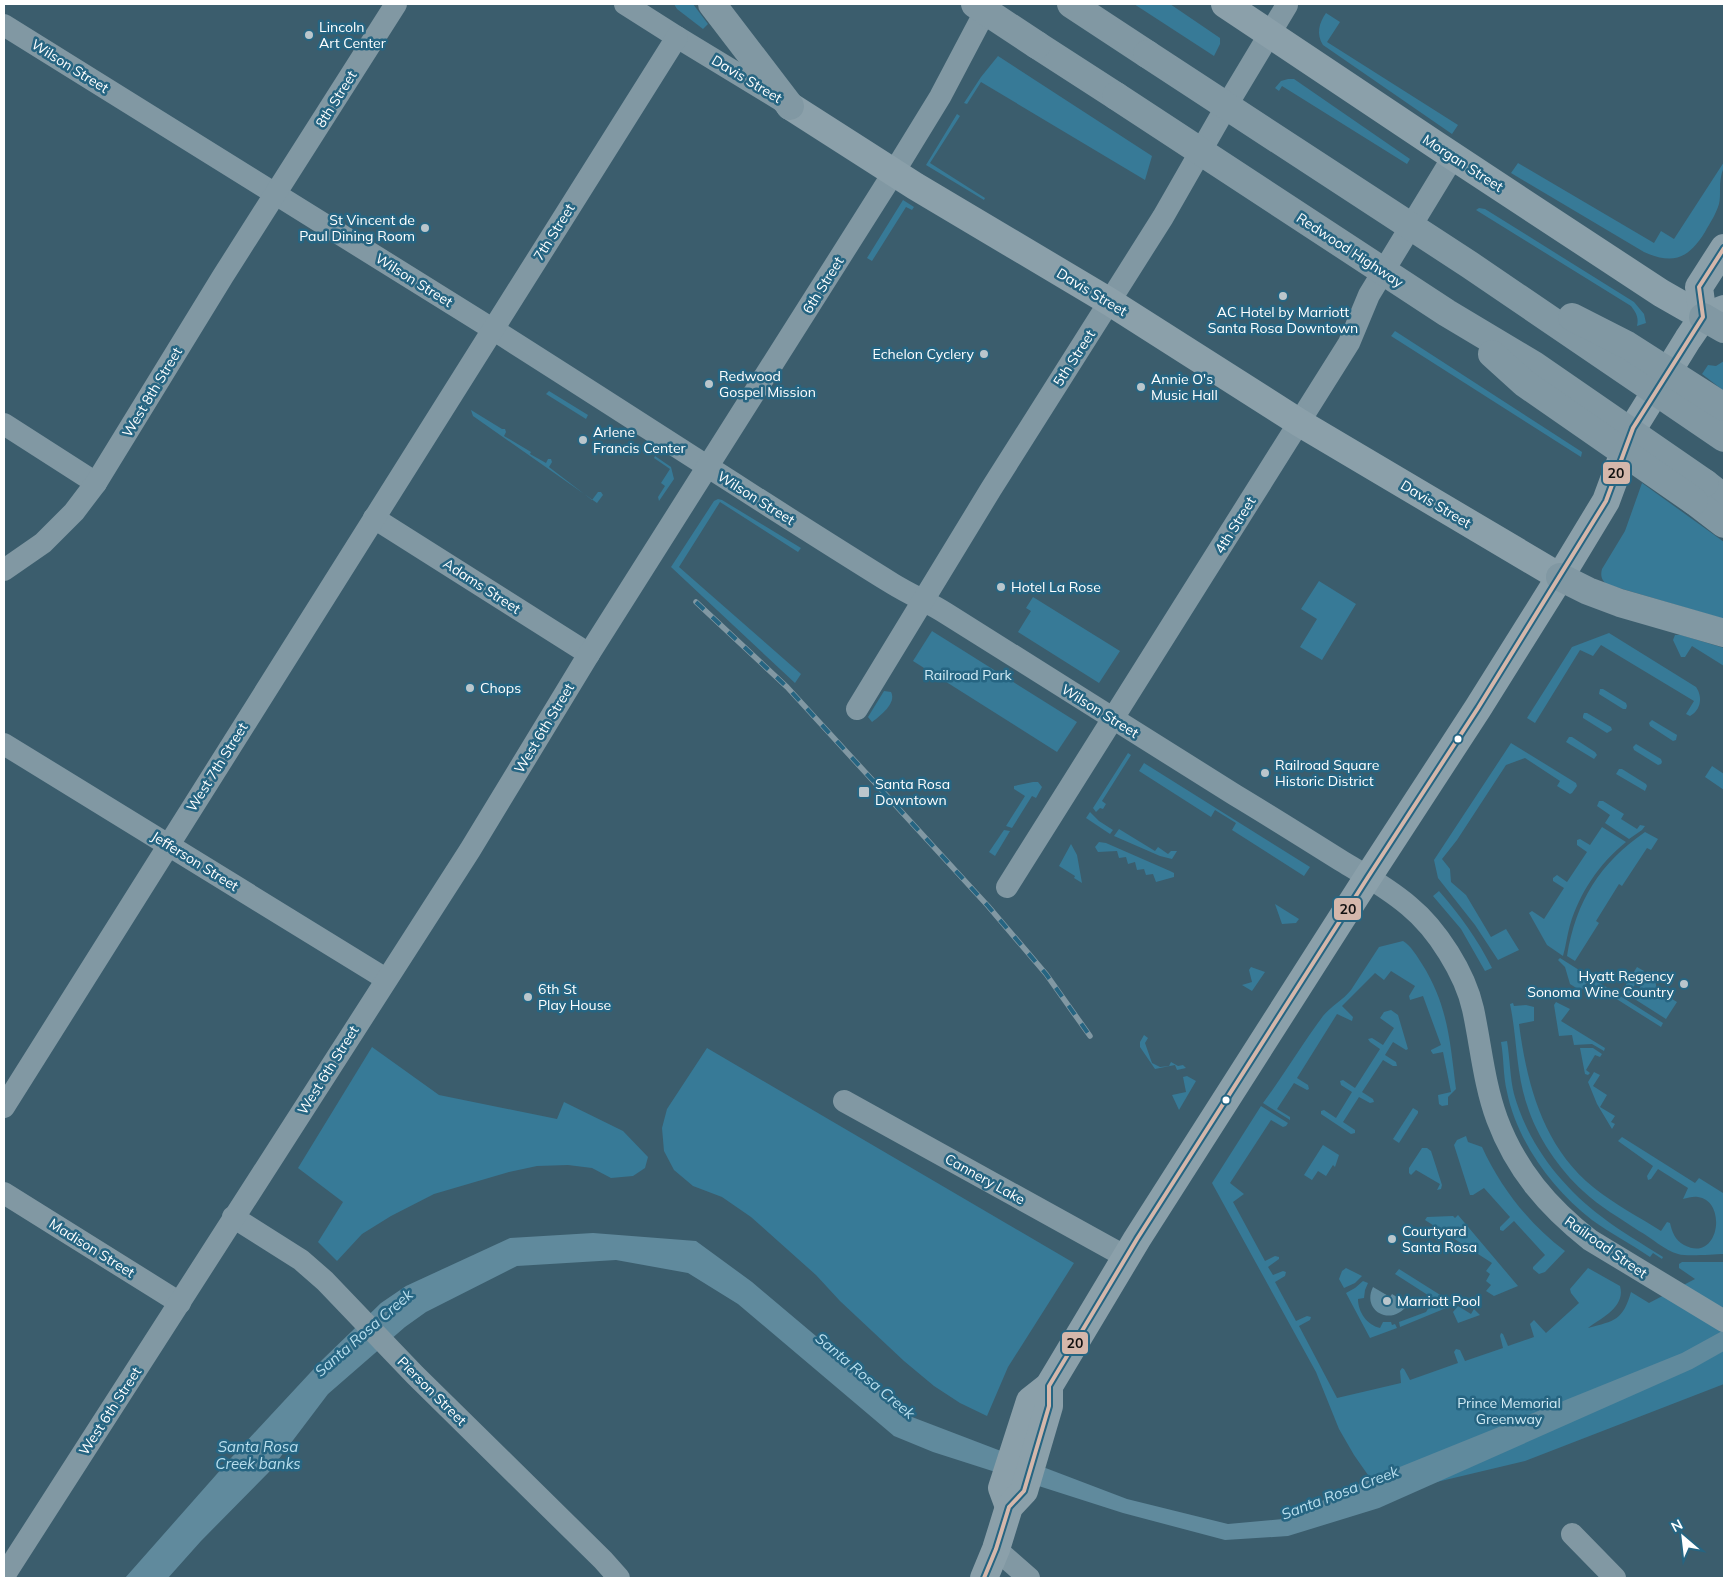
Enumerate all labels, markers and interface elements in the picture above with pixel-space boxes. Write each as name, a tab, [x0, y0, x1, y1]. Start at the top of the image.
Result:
place label: Lincoln Art Center	[319, 18, 387, 52]
marker: Lincoln Art Center	[303, 29, 315, 41]
street label: Wilson Street	[28, 35, 112, 97]
street label: Davis Street	[709, 51, 786, 107]
street label: 8th Street	[311, 67, 361, 131]
street label: Morgan Street	[1419, 130, 1507, 196]
street label: 7th Street	[529, 200, 579, 264]
street label: Redwood Highway	[1293, 209, 1407, 292]
place label: St Vincent de Paul Dining Room	[299, 211, 415, 245]
marker: St Vincent de Paul Dining Room	[419, 222, 431, 234]
street label: Wilson Street	[372, 249, 456, 311]
street label: 6th Street	[798, 253, 848, 317]
street label: Davis Street	[1054, 264, 1131, 320]
marker: AC Hotel by Marriott Santa Rosa Downtown	[1277, 290, 1289, 302]
place label: AC Hotel by Marriott Santa Rosa Downtown	[1208, 303, 1358, 337]
street label: 5th Street	[1049, 326, 1099, 390]
street label: West 8th Street	[118, 344, 186, 440]
place label: Echelon Cyclery	[872, 345, 975, 363]
marker: Echelon Cyclery	[978, 348, 990, 360]
place label: Redwood Gospel Mission	[719, 367, 816, 401]
place label: Annie O's Music Hall	[1151, 370, 1218, 404]
marker: Redwood Gospel Mission	[703, 378, 715, 390]
marker: Annie O's Music Hall	[1135, 381, 1147, 393]
place label: Arlene Francis Center	[593, 423, 687, 457]
marker: Arlene Francis Center	[577, 434, 589, 446]
line badge: 20	[1602, 461, 1631, 485]
text: 20	[1608, 464, 1624, 482]
street label: Wilson Street	[714, 467, 798, 529]
street label: Davis Street	[1398, 476, 1475, 532]
street label: 4th Street	[1210, 493, 1260, 557]
street label: Adams Street	[440, 554, 524, 618]
place label: Hotel La Rose	[1011, 578, 1101, 596]
marker: Hotel La Rose	[995, 581, 1007, 593]
park label: Railroad Park	[924, 666, 1013, 684]
place label: Chops	[480, 679, 521, 697]
street label: West 6th Street	[510, 680, 578, 776]
street label: Wilson Street	[1058, 680, 1142, 742]
marker: Chops	[464, 682, 476, 694]
street label: West 7th Street	[182, 719, 252, 815]
unlabelled marker	[1453, 734, 1463, 744]
place label: Railroad Square Historic District	[1275, 756, 1379, 790]
marker: Railroad Square Historic District	[1259, 767, 1271, 779]
place label: Santa Rosa Downtown	[875, 775, 950, 809]
marker: Santa Rosa Downtown	[857, 785, 871, 799]
street label: Jefferson Street	[148, 827, 242, 895]
line badge: 20	[1333, 897, 1362, 921]
text: 20	[1340, 900, 1356, 918]
place label: Hyatt Regency Sonoma Wine Country	[1527, 967, 1675, 1001]
marker: Hyatt Regency Sonoma Wine Country	[1678, 978, 1690, 990]
place label: 6th St Play House	[538, 980, 611, 1014]
marker: 6th St Play House	[522, 991, 534, 1003]
street label: West 6th Street	[293, 1022, 363, 1118]
unlabelled marker	[1221, 1095, 1231, 1105]
street label: Cannery Lake	[942, 1150, 1028, 1208]
street label: Railroad Street	[1561, 1212, 1651, 1282]
street label: Madison Street	[46, 1214, 138, 1282]
place label: Courtyard Santa Rosa	[1402, 1222, 1477, 1256]
marker: Courtyard Santa Rosa	[1386, 1233, 1398, 1245]
water label: Santa Rosa Creek	[311, 1284, 418, 1380]
place label: Marriott Pool	[1397, 1292, 1480, 1310]
marker: Marriott Pool	[1381, 1295, 1393, 1307]
water label: Santa Rosa Creek	[812, 1328, 920, 1424]
line badge: 20	[1061, 1331, 1089, 1355]
text: 20	[1067, 1334, 1083, 1352]
street label: Pierson Street	[394, 1353, 470, 1429]
street label: West 6th Street	[75, 1363, 145, 1459]
park label: Prince Memorial Greenway	[1457, 1394, 1561, 1428]
water label: Santa Rosa Creek banks	[215, 1437, 301, 1473]
water label: Santa Rosa Creek	[1278, 1461, 1402, 1524]
north arrow	[1658, 1512, 1708, 1562]
text: N	[1668, 1515, 1686, 1536]

